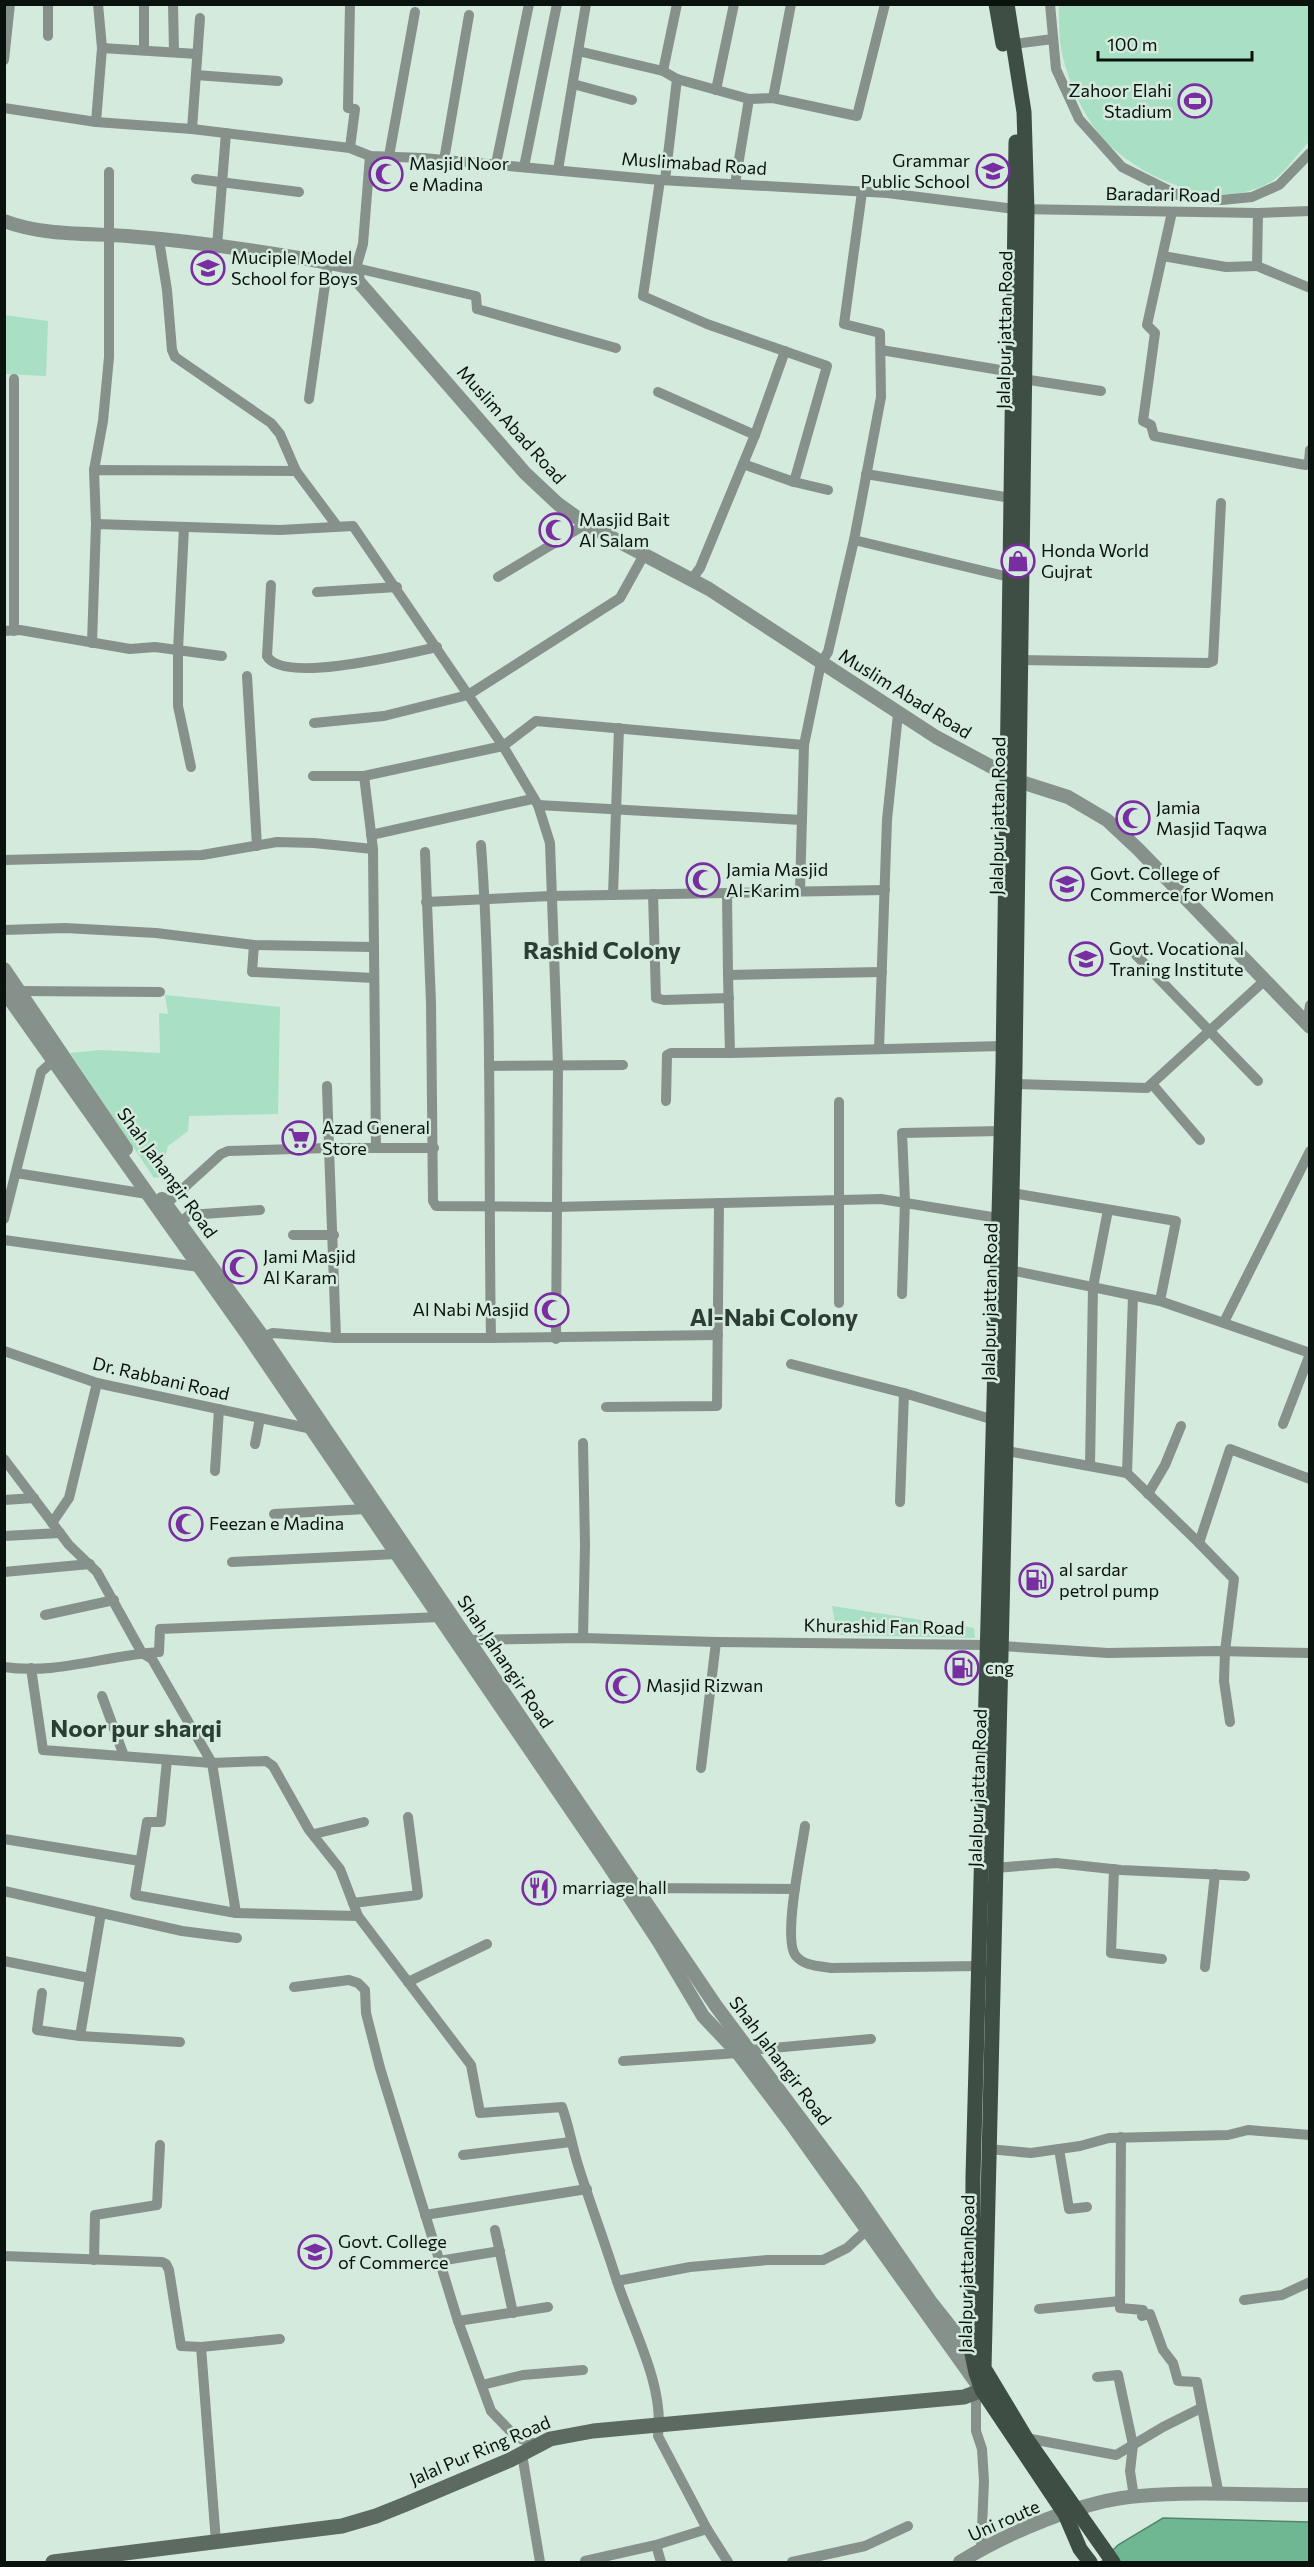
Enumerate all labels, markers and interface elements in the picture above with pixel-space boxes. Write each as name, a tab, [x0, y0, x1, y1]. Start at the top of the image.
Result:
scale bar	[1098, 24, 1252, 62]
text: 100 m	[1107, 33, 1157, 55]
place label: Zahoor Elahi Stadium	[1068, 79, 1172, 122]
sports icon: Zahoor Elahi Stadium	[1177, 83, 1213, 119]
street label: Muslimabad Road	[621, 147, 768, 179]
place label: Grammar Public School	[861, 149, 970, 192]
place label: Masjid Noor e Madina	[409, 152, 509, 195]
school or university icon: Grammar Public School	[975, 153, 1011, 189]
mosque icon: Masjid Noor e Madina	[368, 156, 404, 192]
street label: Baradari Road	[1106, 182, 1220, 206]
place label: Muciple Model School for Boys	[231, 246, 358, 289]
school or university icon: Muciple Model School for Boys	[190, 250, 226, 286]
street label: Jalalpur jattan Road	[992, 251, 1016, 409]
street label: Muslim Abad Road	[453, 360, 571, 488]
place label: Masjid Bait Al Salam	[579, 508, 670, 551]
mosque icon: Masjid Bait Al Salam	[538, 512, 574, 548]
place label: Honda World Gujrat	[1041, 539, 1149, 582]
shop icon: Honda World Gujrat	[1000, 543, 1036, 579]
street label: Muslim Abad Road	[835, 644, 976, 743]
street label: Jalalpur jattan Road	[985, 737, 1009, 895]
place label: Jamia Masjid Taqwa	[1156, 796, 1267, 839]
mosque icon: Jamia Masjid Taqwa	[1115, 800, 1151, 836]
place label: Jamia Masjid Al-Karim	[726, 858, 828, 901]
mosque icon: Jamia Masjid Al-Karim	[685, 862, 721, 898]
place label: Govt. College of Commerce for Women	[1090, 862, 1274, 905]
school or university icon: Govt. College of Commerce for Women	[1049, 866, 1085, 902]
district label: Rashid Colony	[523, 935, 681, 964]
place label: Govt. Vocational Traning Institute	[1109, 937, 1244, 980]
school or university icon: Govt. Vocational Traning Institute	[1068, 941, 1104, 977]
street label: Shah Jahangir Road	[113, 1103, 222, 1242]
place label: Azad General Store	[322, 1116, 430, 1159]
supermarket icon: Azad General Store	[281, 1120, 317, 1156]
street label: Jalalpur jattan Road	[977, 1223, 1001, 1381]
place label: Jami Masjid Al Karam	[263, 1245, 356, 1288]
mosque icon: Jami Masjid Al Karam	[222, 1249, 258, 1285]
mosque icon: Al Nabi Masjid	[534, 1292, 570, 1328]
place label: Al Nabi Masjid	[413, 1298, 529, 1320]
district label: Al-Nabi Colony	[690, 1302, 858, 1331]
street label: Dr. Rabbani Road	[91, 1352, 232, 1404]
mosque icon: Feezan e Madina	[168, 1506, 204, 1542]
place label: Feezan e Madina	[209, 1512, 344, 1534]
place label: al sardar petrol pump	[1059, 1558, 1159, 1601]
fuel station icon: al sardar petrol pump	[1018, 1562, 1054, 1598]
street label: Shah Jahangir Road	[453, 1591, 559, 1732]
street label: Khurashid Fan Road	[803, 1614, 965, 1638]
fuel station icon: cng	[944, 1650, 980, 1686]
place label: cng	[985, 1656, 1014, 1678]
mosque icon: Masjid Rizwan	[605, 1668, 641, 1704]
place label: Masjid Rizwan	[646, 1674, 763, 1696]
street label: Jalalpur jattan Road	[963, 1708, 991, 1868]
district label: Noor pur sharqi	[50, 1713, 222, 1742]
restaurant icon: marriage hall	[521, 1870, 557, 1906]
place label: marriage hall	[562, 1876, 667, 1898]
street label: Shah Jahangir Road	[725, 1992, 836, 2129]
street label: Jalalpur jattan Road	[954, 2195, 978, 2353]
place label: Govt. College of Commerce	[338, 2230, 448, 2273]
school or university icon: Govt. College of Commerce	[297, 2234, 333, 2270]
street label: Jalal Pur Ring Road	[406, 2410, 553, 2490]
street label: Uni route	[964, 2495, 1043, 2546]

